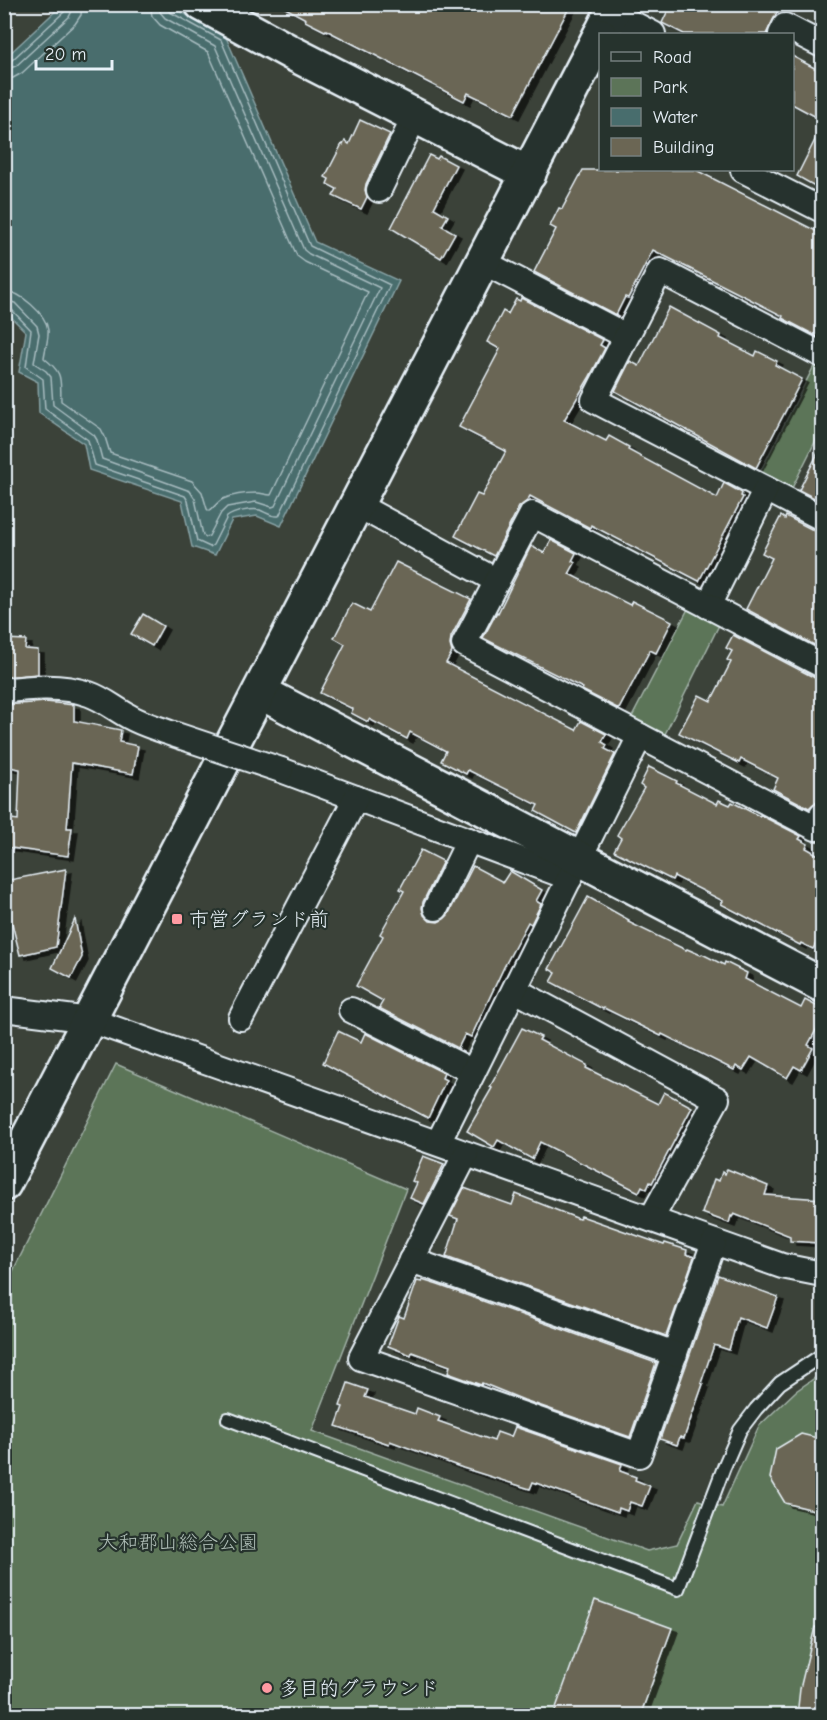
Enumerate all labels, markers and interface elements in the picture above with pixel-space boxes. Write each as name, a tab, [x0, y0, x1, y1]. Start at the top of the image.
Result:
scale bar	[36, 33, 112, 71]
legend	[599, 33, 794, 171]
text: 20 m	[45, 44, 86, 65]
text: Road	[653, 47, 692, 68]
text: Park	[653, 77, 688, 98]
text: Water	[653, 107, 698, 128]
text: Building	[653, 137, 715, 158]
place label: 市営グランド前	[189, 908, 329, 931]
marker: 市営グランド前	[170, 912, 184, 926]
park label: 大和郡山総合公園	[98, 1531, 258, 1554]
place label: 多目的グラウンド	[279, 1677, 439, 1700]
marker: 多目的グラウンド	[260, 1681, 274, 1695]

